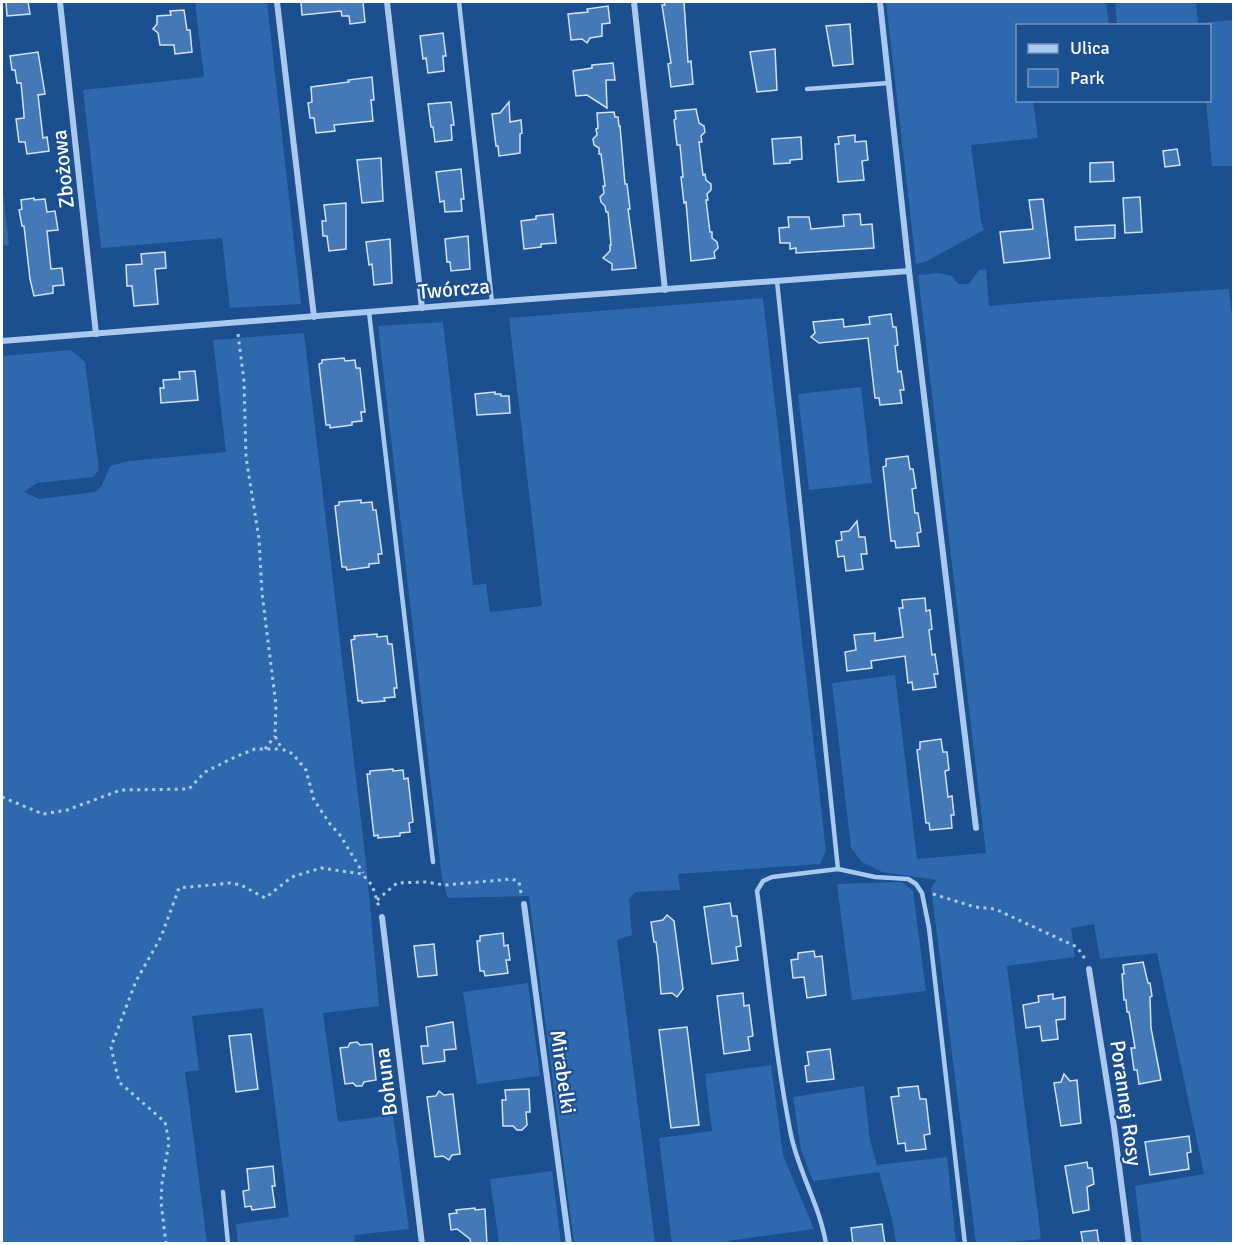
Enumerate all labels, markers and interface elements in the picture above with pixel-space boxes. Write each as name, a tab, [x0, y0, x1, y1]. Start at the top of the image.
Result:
legend	[1016, 24, 1211, 102]
text: Ulica	[1070, 37, 1110, 59]
text: Park	[1070, 67, 1105, 89]
street label: Zbożowa	[46, 128, 80, 210]
street label: Twórcza	[417, 273, 491, 305]
street label: Mirabelki	[544, 1028, 582, 1116]
street label: Porannej Rosy	[1104, 1038, 1148, 1168]
street label: Bohuna	[369, 1046, 403, 1118]

